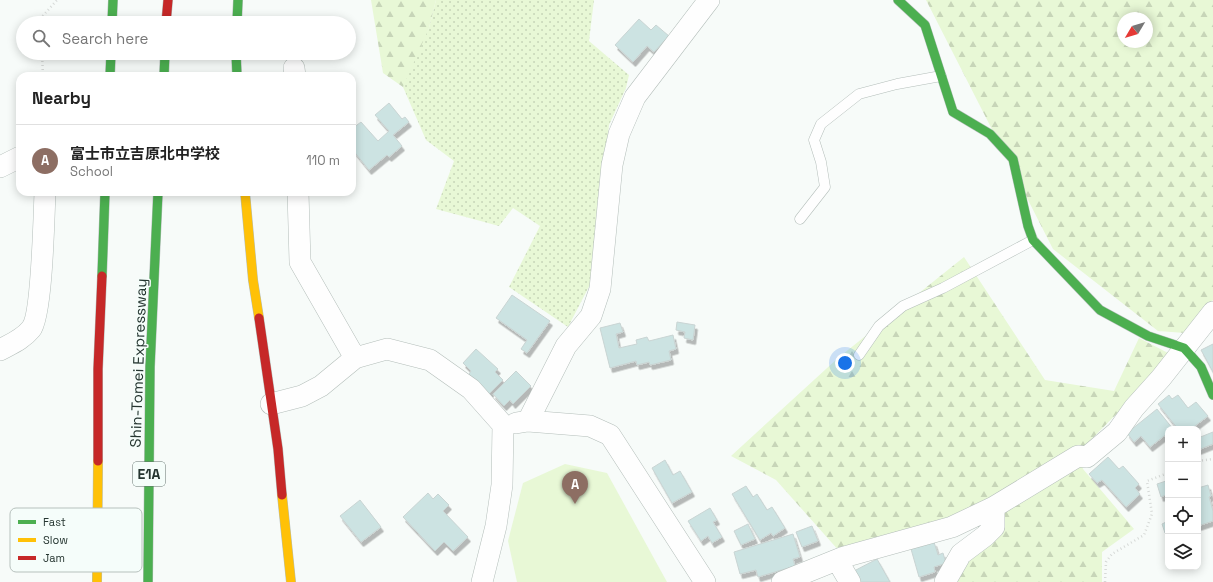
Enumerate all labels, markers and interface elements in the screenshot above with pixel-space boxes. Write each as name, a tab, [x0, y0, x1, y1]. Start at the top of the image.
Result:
north arrow	[1117, 12, 1153, 48]
search box	[16, 16, 356, 60]
icon: search	[30, 27, 52, 49]
text: Search here	[62, 29, 148, 48]
text: Nearby	[32, 87, 91, 109]
text: 富士市立吉原北中学校	[70, 144, 220, 163]
text: A	[41, 152, 49, 169]
text: 110 m	[306, 152, 340, 169]
text: School	[70, 163, 113, 180]
street label: Shin-Tomei Expressway	[126, 278, 150, 448]
your location	[835, 353, 855, 373]
map controls	[1165, 426, 1201, 570]
button: +	[1165, 426, 1201, 462]
road number: E1A	[133, 462, 165, 486]
button: −	[1165, 462, 1201, 498]
pin: A	[562, 471, 588, 504]
button: locate	[1165, 498, 1201, 534]
legend	[10, 508, 142, 572]
text: Fast	[43, 515, 66, 529]
text: Slow	[43, 533, 68, 547]
button: layers	[1165, 534, 1201, 570]
text: Jam	[43, 551, 65, 565]

